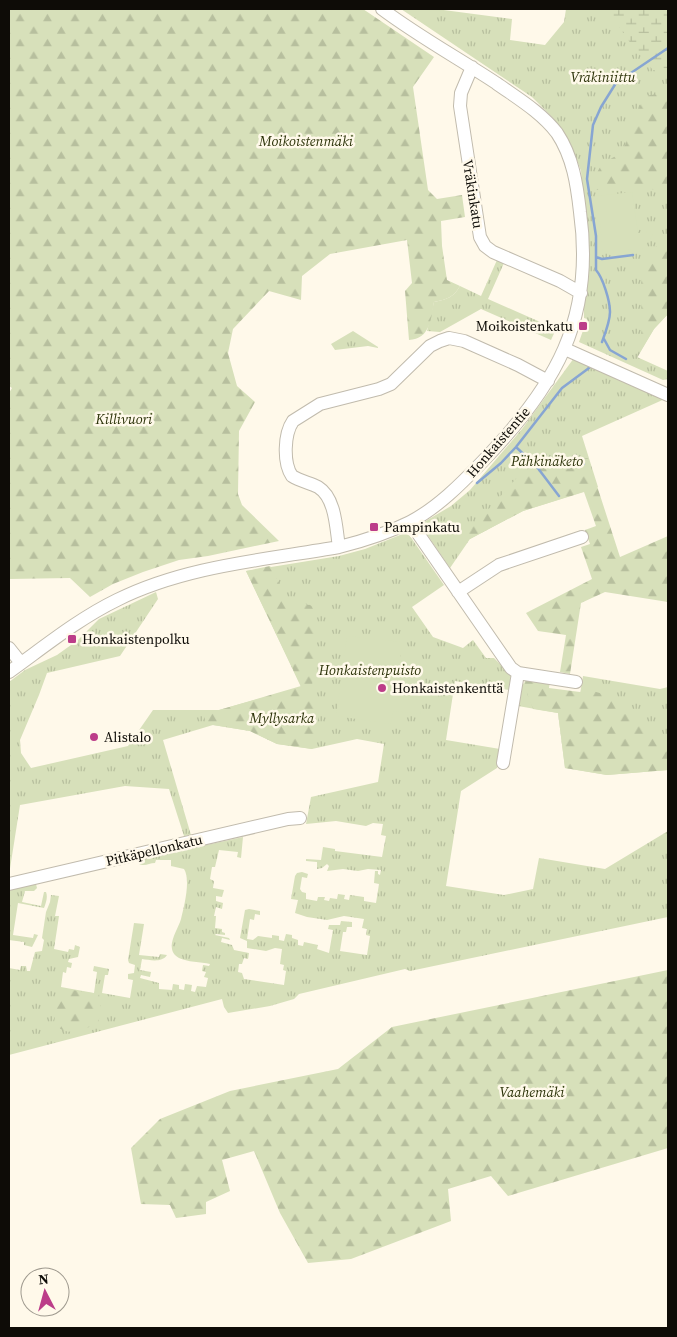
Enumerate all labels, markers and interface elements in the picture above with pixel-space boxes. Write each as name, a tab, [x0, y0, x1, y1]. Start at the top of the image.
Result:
park label: Vräkiniittu	[571, 67, 635, 87]
park label: Moikoistenmäki	[258, 131, 354, 151]
street label: Vräkinkatu	[458, 158, 488, 230]
place label: Moikoistenkatu	[476, 316, 573, 336]
marker: Moikoistenkatu	[577, 320, 589, 332]
street label: Honkaistentie	[462, 402, 534, 482]
park label: Killivuori	[95, 409, 153, 429]
park label: Pähkinäketo	[510, 451, 583, 471]
place label: Pampinkatu	[384, 517, 460, 537]
marker: Pampinkatu	[368, 521, 380, 533]
place label: Honkaistenpolku	[82, 629, 190, 649]
marker: Honkaistenpolku	[66, 633, 78, 645]
park label: Honkaistenpuisto	[318, 660, 421, 680]
place label: Honkaistenkenttä	[392, 678, 504, 698]
marker: Honkaistenkenttä	[376, 682, 388, 694]
park label: Myllysarka	[249, 708, 315, 728]
place label: Alistalo	[104, 727, 152, 747]
marker: Alistalo	[88, 731, 100, 743]
street label: Pitkäpellonkatu	[104, 829, 204, 871]
park label: Vaahemäki	[499, 1082, 565, 1102]
north arrow	[20, 1267, 70, 1317]
text: N	[38, 1269, 50, 1290]

